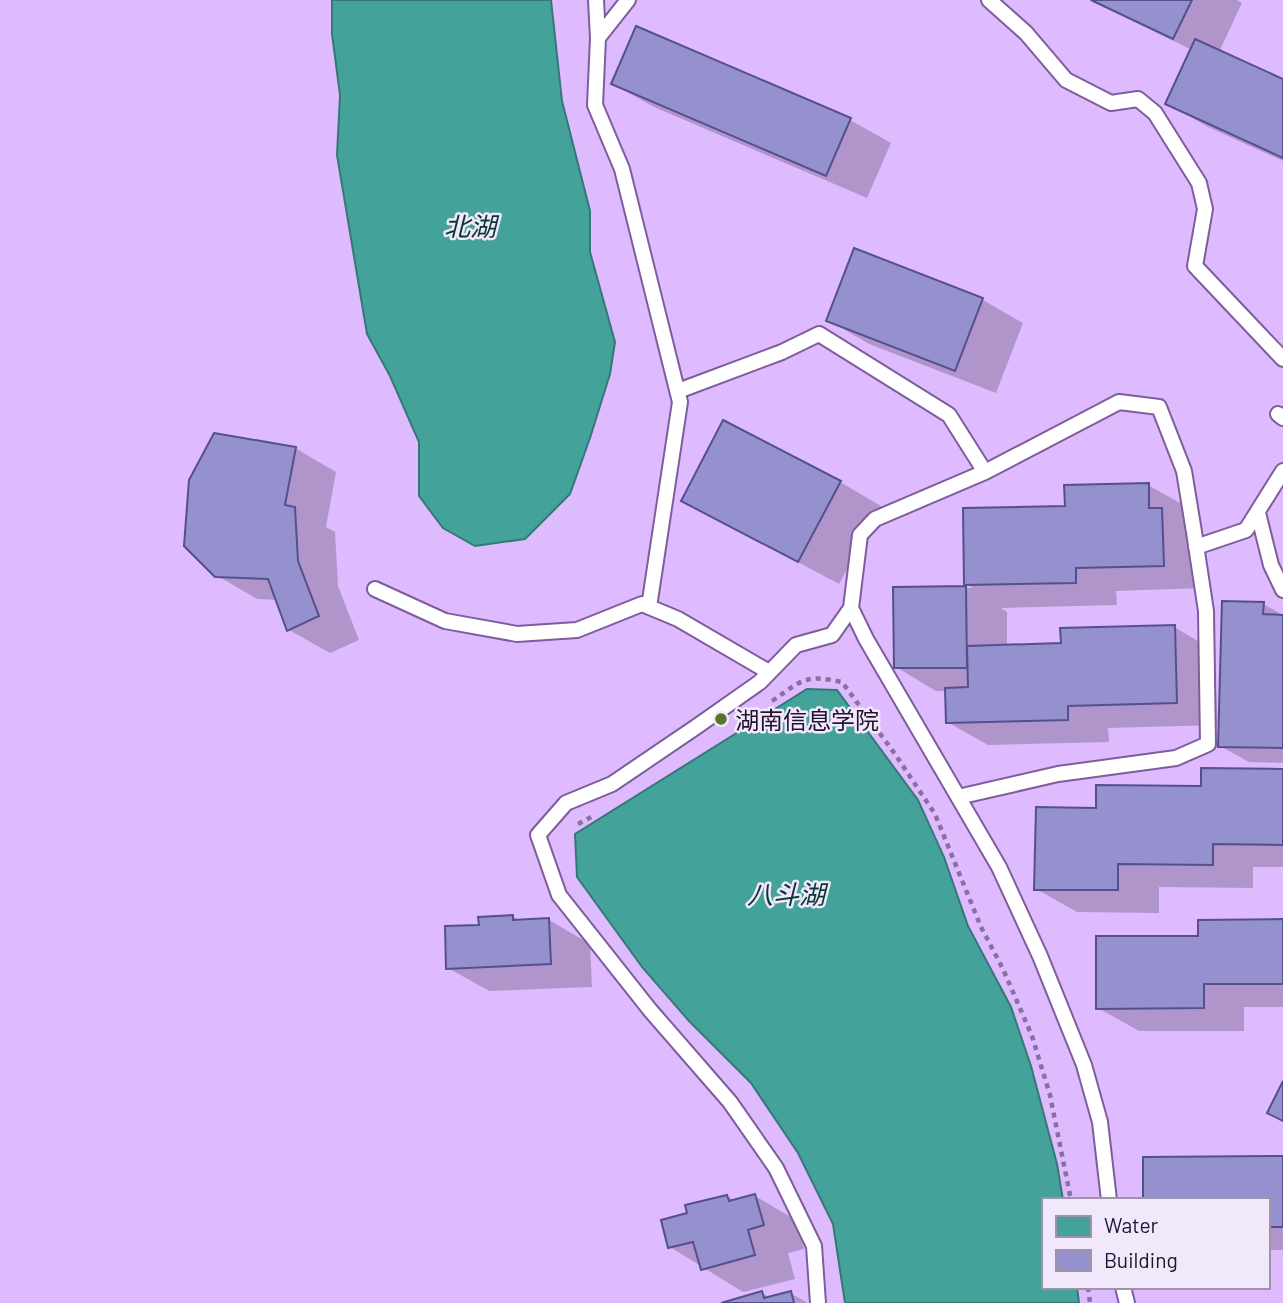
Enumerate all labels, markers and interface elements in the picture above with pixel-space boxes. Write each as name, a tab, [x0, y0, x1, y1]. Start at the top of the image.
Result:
water label: 北湖	[444, 210, 500, 241]
place label: 湖南信息学院	[735, 705, 879, 734]
marker: 湖南信息学院	[713, 711, 729, 727]
water label: 八斗湖	[747, 878, 829, 909]
legend	[1042, 1198, 1269, 1289]
text: Water	[1104, 1212, 1159, 1237]
text: Building	[1104, 1247, 1178, 1272]

